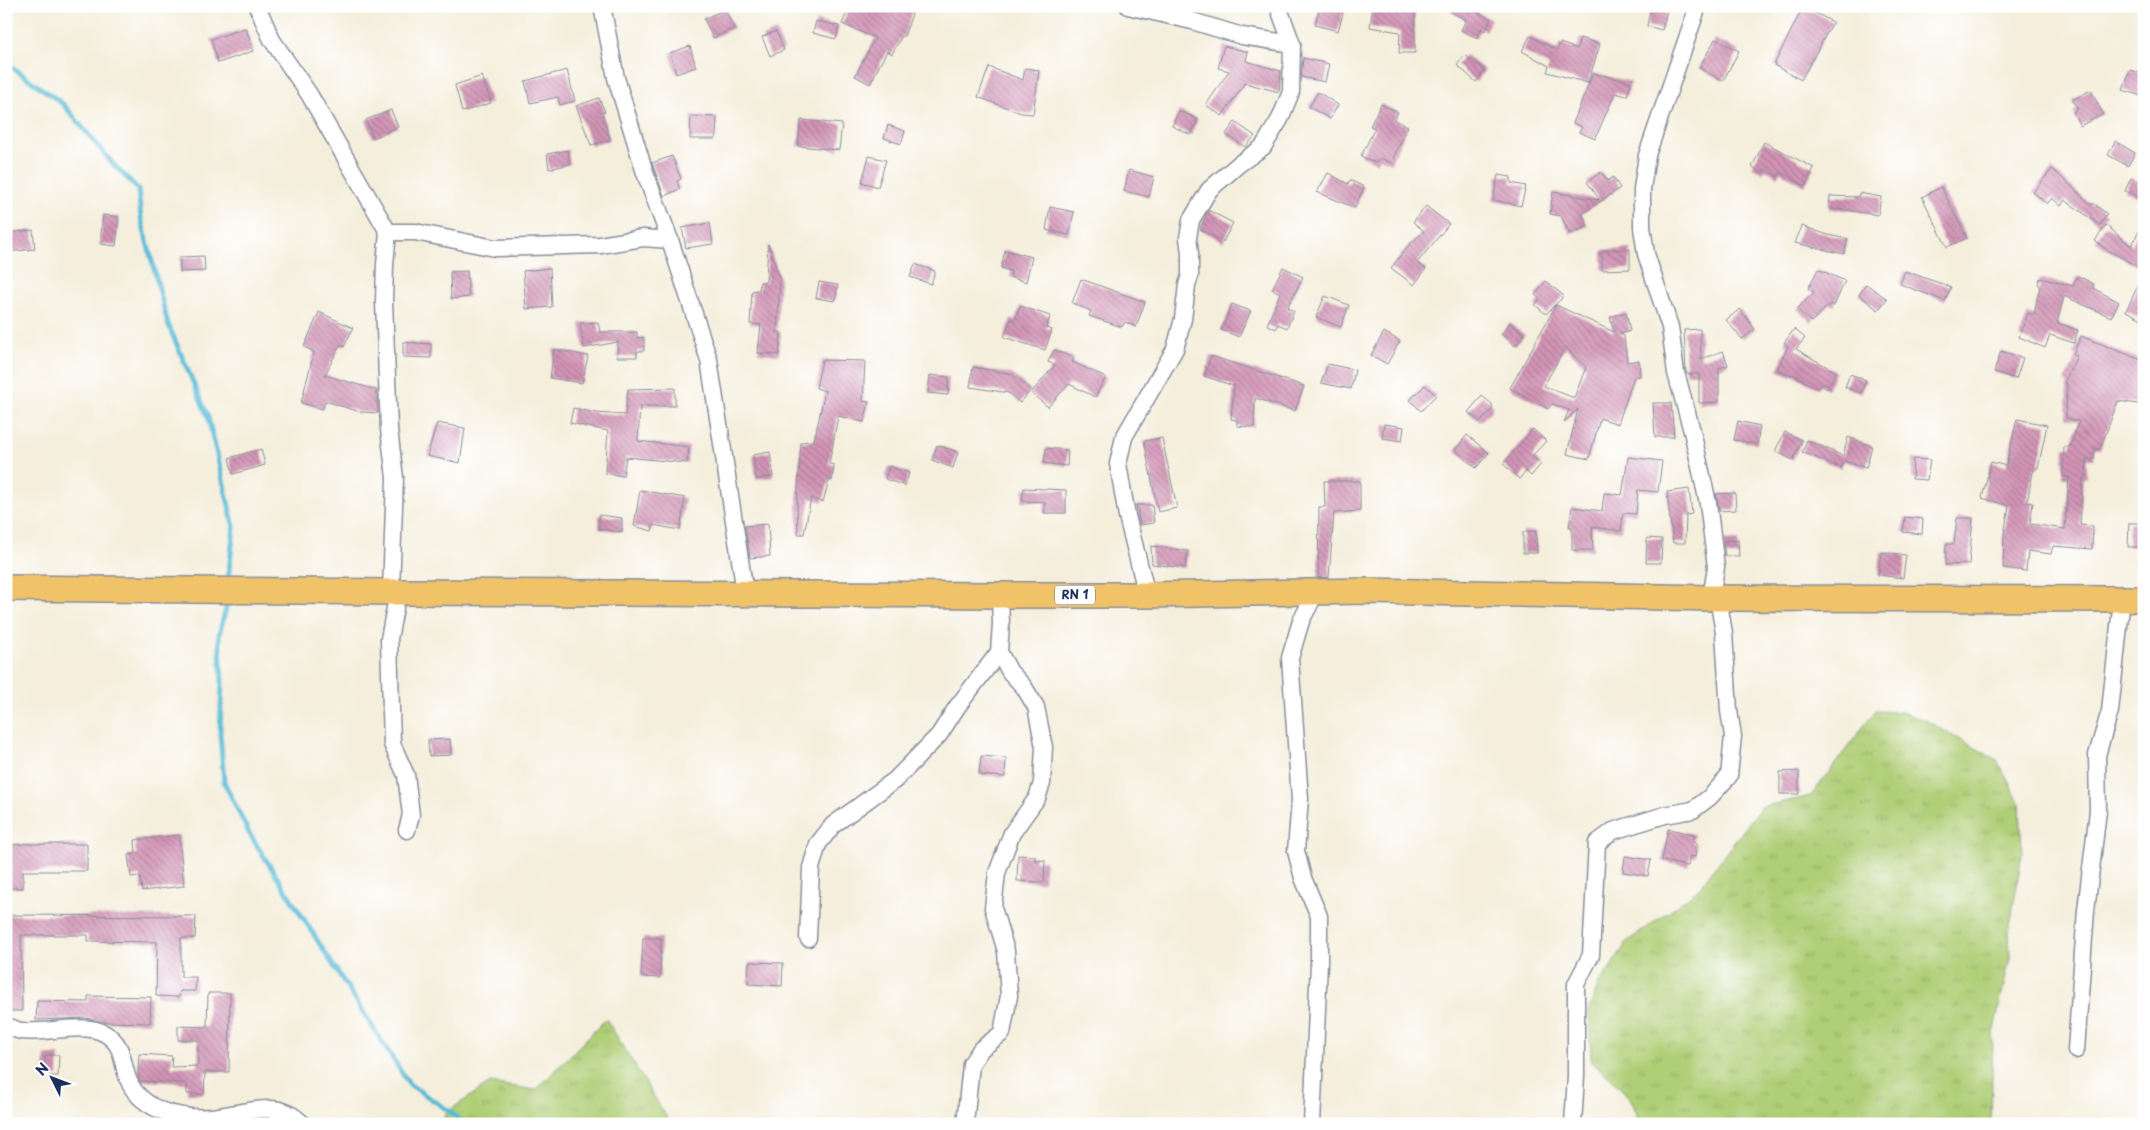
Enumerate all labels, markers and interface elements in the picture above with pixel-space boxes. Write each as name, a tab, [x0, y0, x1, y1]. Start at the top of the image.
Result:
road number: RN 1	[1055, 586, 1095, 604]
north arrow	[28, 1052, 78, 1102]
text: N	[30, 1058, 53, 1080]

